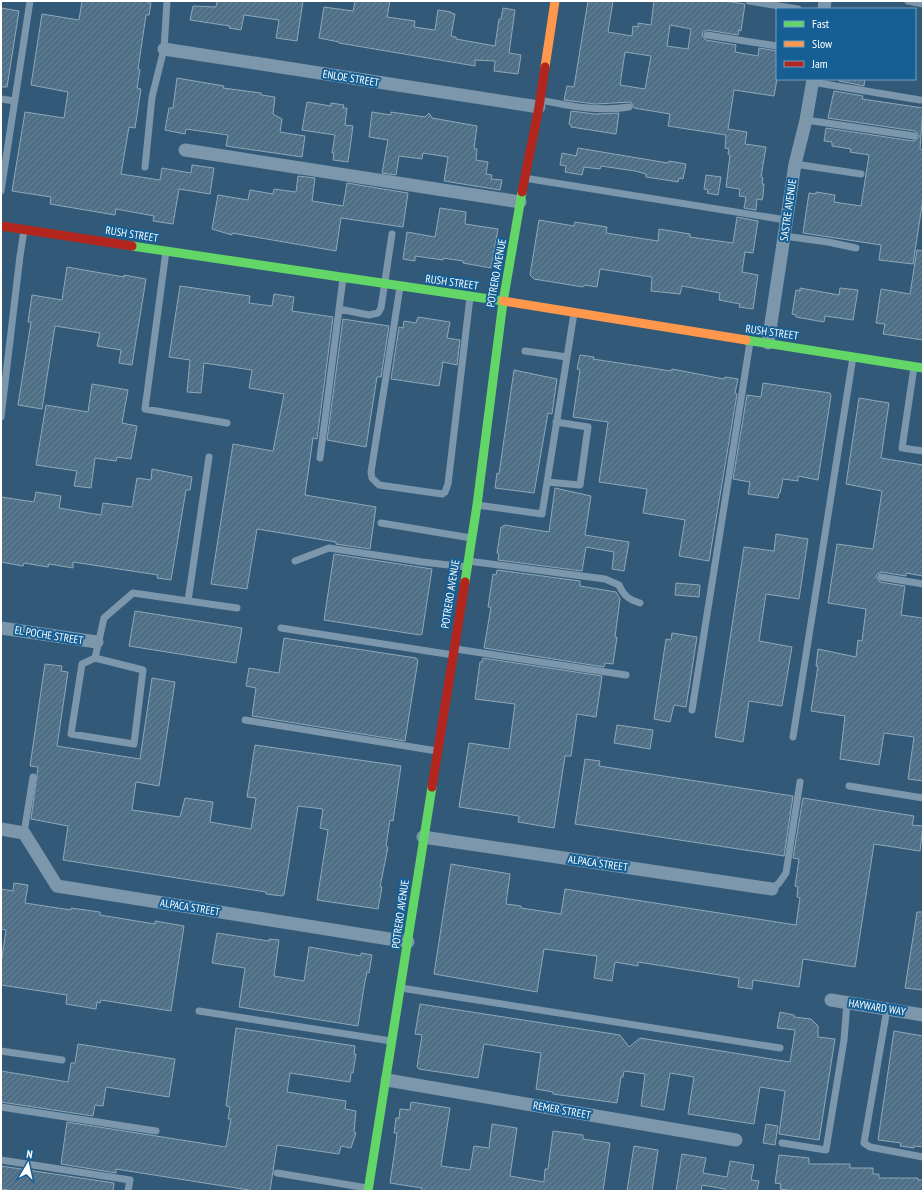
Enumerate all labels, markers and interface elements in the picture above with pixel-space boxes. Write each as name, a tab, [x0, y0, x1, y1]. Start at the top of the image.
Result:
legend	[776, 8, 916, 80]
text: Fast	[812, 16, 830, 31]
text: Slow	[812, 36, 833, 51]
text: Jam	[811, 56, 828, 71]
street label: ENLOE STREET	[322, 67, 380, 89]
street label: SASTRE AVENUE	[777, 178, 799, 242]
street label: RUSH STREET	[105, 223, 159, 245]
street label: POTRERO AVENUE	[483, 237, 509, 308]
street label: RUSH STREET	[425, 271, 479, 293]
street label: RUSH STREET	[745, 321, 799, 343]
street label: POTRERO AVENUE	[438, 558, 462, 629]
street label: EL POCHE STREET	[14, 623, 84, 647]
street label: ALPACA STREET	[567, 852, 629, 874]
street label: POTRERO AVENUE	[388, 878, 412, 949]
street label: ALPACA STREET	[159, 895, 221, 919]
street label: HAYWARD WAY	[847, 996, 907, 1018]
street label: REMER STREET	[532, 1098, 592, 1122]
north arrow	[8, 1144, 48, 1184]
text: N	[26, 1147, 34, 1162]

